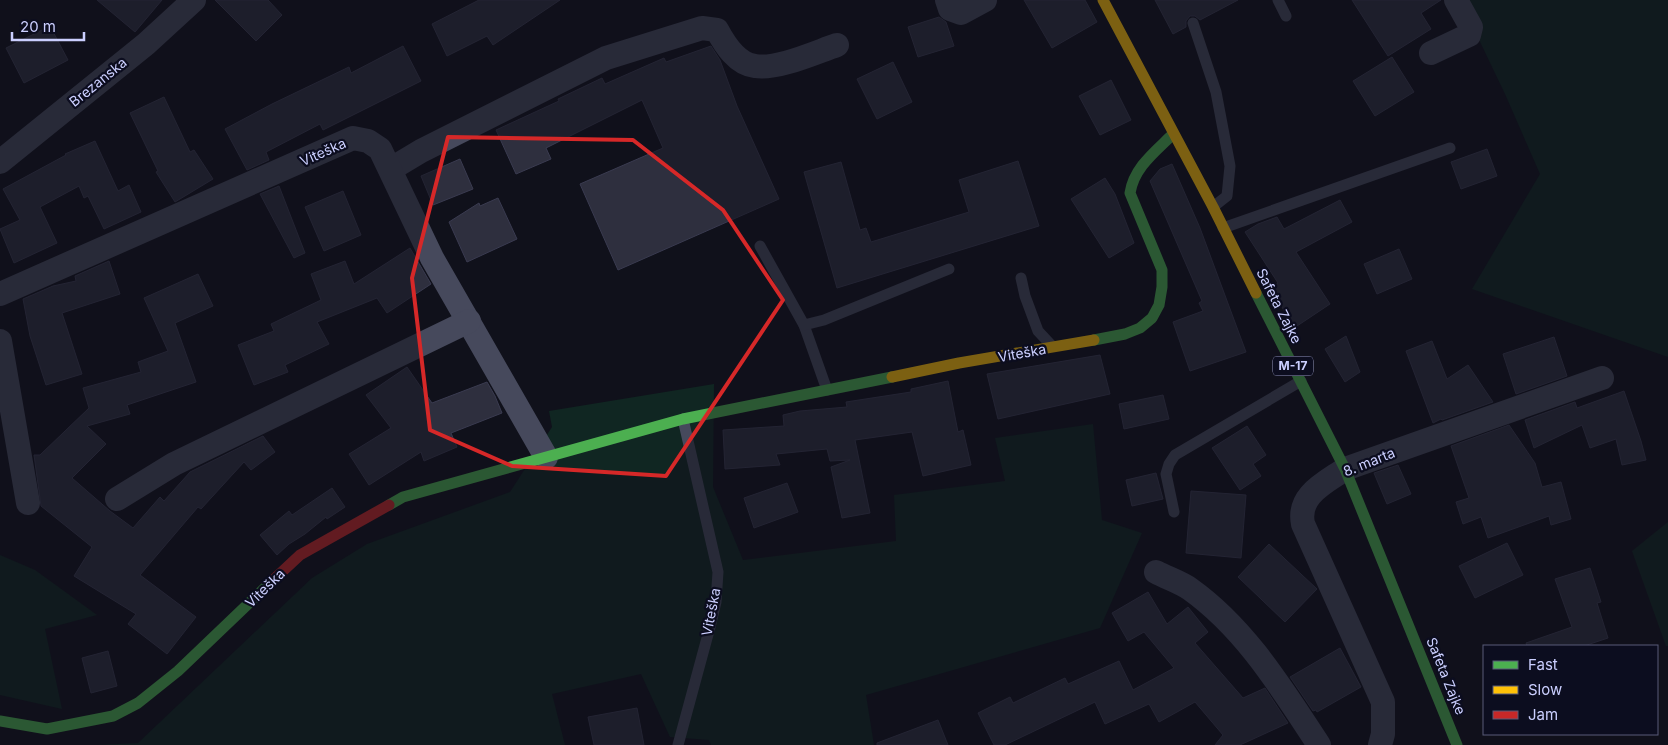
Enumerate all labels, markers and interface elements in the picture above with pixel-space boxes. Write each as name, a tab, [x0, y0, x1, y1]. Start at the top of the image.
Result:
scale bar	[12, 10, 85, 42]
text: 20 m	[20, 17, 56, 36]
street label: Brezanska	[66, 53, 130, 110]
street label: Viteška	[297, 134, 348, 169]
street label: Safeta Zajke	[1253, 265, 1306, 346]
street label: Viteška	[997, 340, 1047, 365]
road number: M-17	[1273, 356, 1313, 376]
street label: 8. marta	[1340, 443, 1397, 480]
street label: Viteška	[241, 565, 288, 611]
street label: Viteška	[698, 586, 723, 637]
street label: Safeta Zajke	[1423, 635, 1470, 717]
legend	[1483, 645, 1658, 735]
text: Fast	[1528, 655, 1558, 674]
text: Slow	[1528, 680, 1562, 699]
text: Jam	[1528, 705, 1558, 724]

